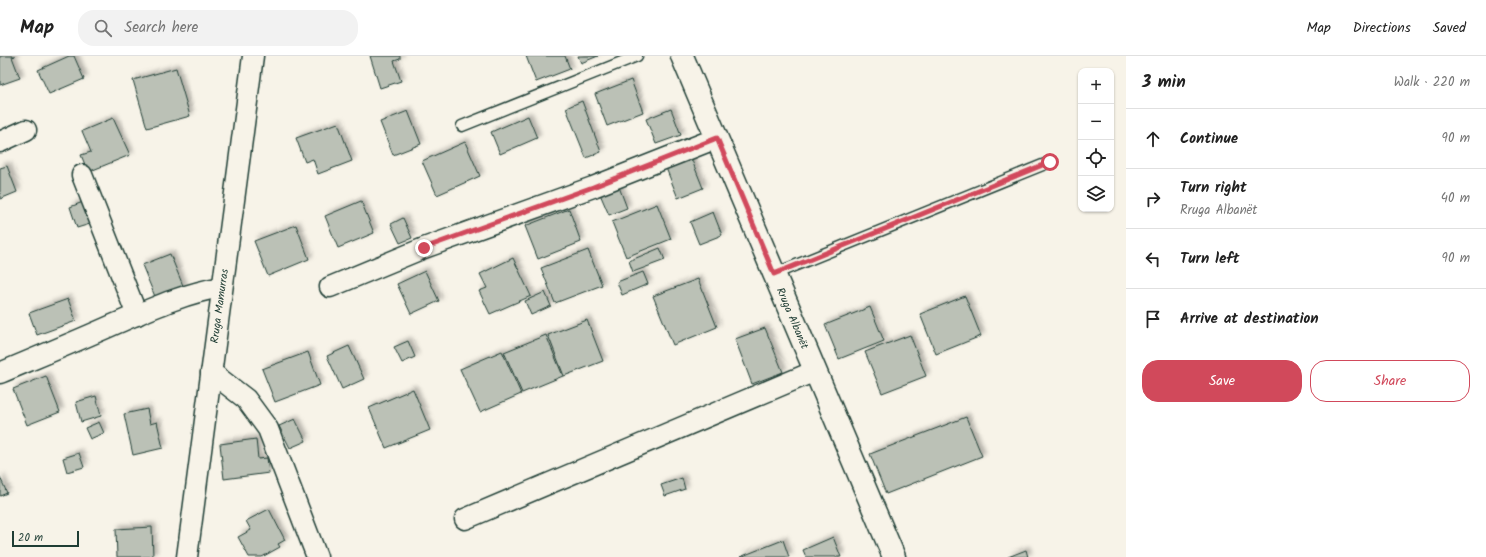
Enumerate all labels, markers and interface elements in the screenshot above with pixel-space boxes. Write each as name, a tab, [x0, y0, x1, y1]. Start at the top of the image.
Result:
search box	[78, 10, 358, 46]
text: Map	[20, 13, 54, 43]
text: Search here	[124, 16, 198, 40]
icon: search	[92, 17, 114, 39]
text: Map	[1306, 17, 1331, 39]
text: Directions	[1353, 17, 1411, 39]
text: Saved	[1433, 17, 1466, 39]
map controls	[1078, 68, 1114, 212]
button: +	[1078, 68, 1114, 104]
text: 3 min	[1142, 69, 1186, 96]
text: Walk · 220 m	[1394, 72, 1470, 93]
button: −	[1078, 104, 1114, 140]
text: Continue	[1180, 127, 1238, 151]
icon: ahead	[1142, 128, 1164, 150]
text: 90 m	[1442, 128, 1470, 149]
button: locate	[1078, 140, 1114, 176]
route start	[1041, 153, 1059, 171]
button: layers	[1078, 176, 1114, 212]
text: Turn right	[1180, 176, 1247, 200]
icon: right	[1142, 188, 1164, 210]
text: 40 m	[1441, 188, 1470, 209]
text: Rruga Albanët	[1180, 200, 1257, 221]
route end	[415, 239, 433, 257]
text: Turn left	[1180, 247, 1240, 271]
icon: left	[1142, 248, 1164, 270]
text: 90 m	[1442, 248, 1470, 269]
street label: Rruga Mamurras	[206, 267, 234, 345]
street label: Rruga Albanët	[771, 285, 813, 353]
text: Arrive at destination	[1180, 307, 1319, 331]
icon: arrive	[1142, 308, 1164, 330]
button: Save	[1142, 360, 1302, 402]
button: Share	[1310, 360, 1470, 402]
scale bar	[12, 529, 79, 548]
text: 20 m	[18, 529, 43, 547]

